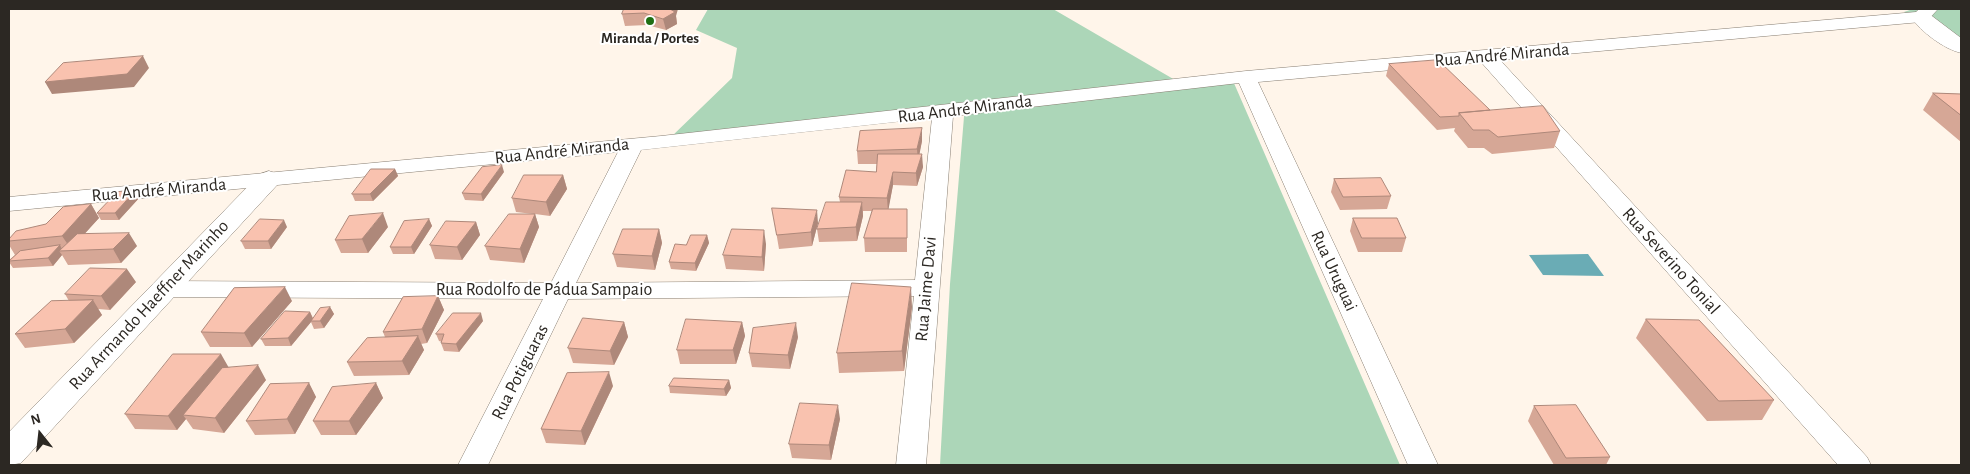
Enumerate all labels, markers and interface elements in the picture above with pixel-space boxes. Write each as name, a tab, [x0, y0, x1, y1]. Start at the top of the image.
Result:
marker: Miranda / Portes	[644, 15, 656, 27]
place label: Miranda / Portes	[601, 29, 699, 47]
street label: Rua André Miranda	[1434, 38, 1570, 72]
street label: Rua André Miranda	[897, 90, 1033, 128]
street label: Rua André Miranda	[494, 133, 630, 169]
street label: Rua André Miranda	[91, 173, 227, 207]
street label: Rua Severino Tonial	[1617, 203, 1725, 319]
street label: Rua Armando Haeffner Marinho	[64, 215, 234, 395]
street label: Rua Uruguai	[1306, 227, 1362, 315]
street label: Rua Jaime Davi	[911, 236, 941, 342]
street label: Rua Rodolfo de Pádua Sampaio	[436, 279, 652, 301]
street label: Rua Potiguaras	[487, 321, 553, 423]
north arrow	[15, 409, 65, 459]
text: N	[29, 412, 42, 428]

